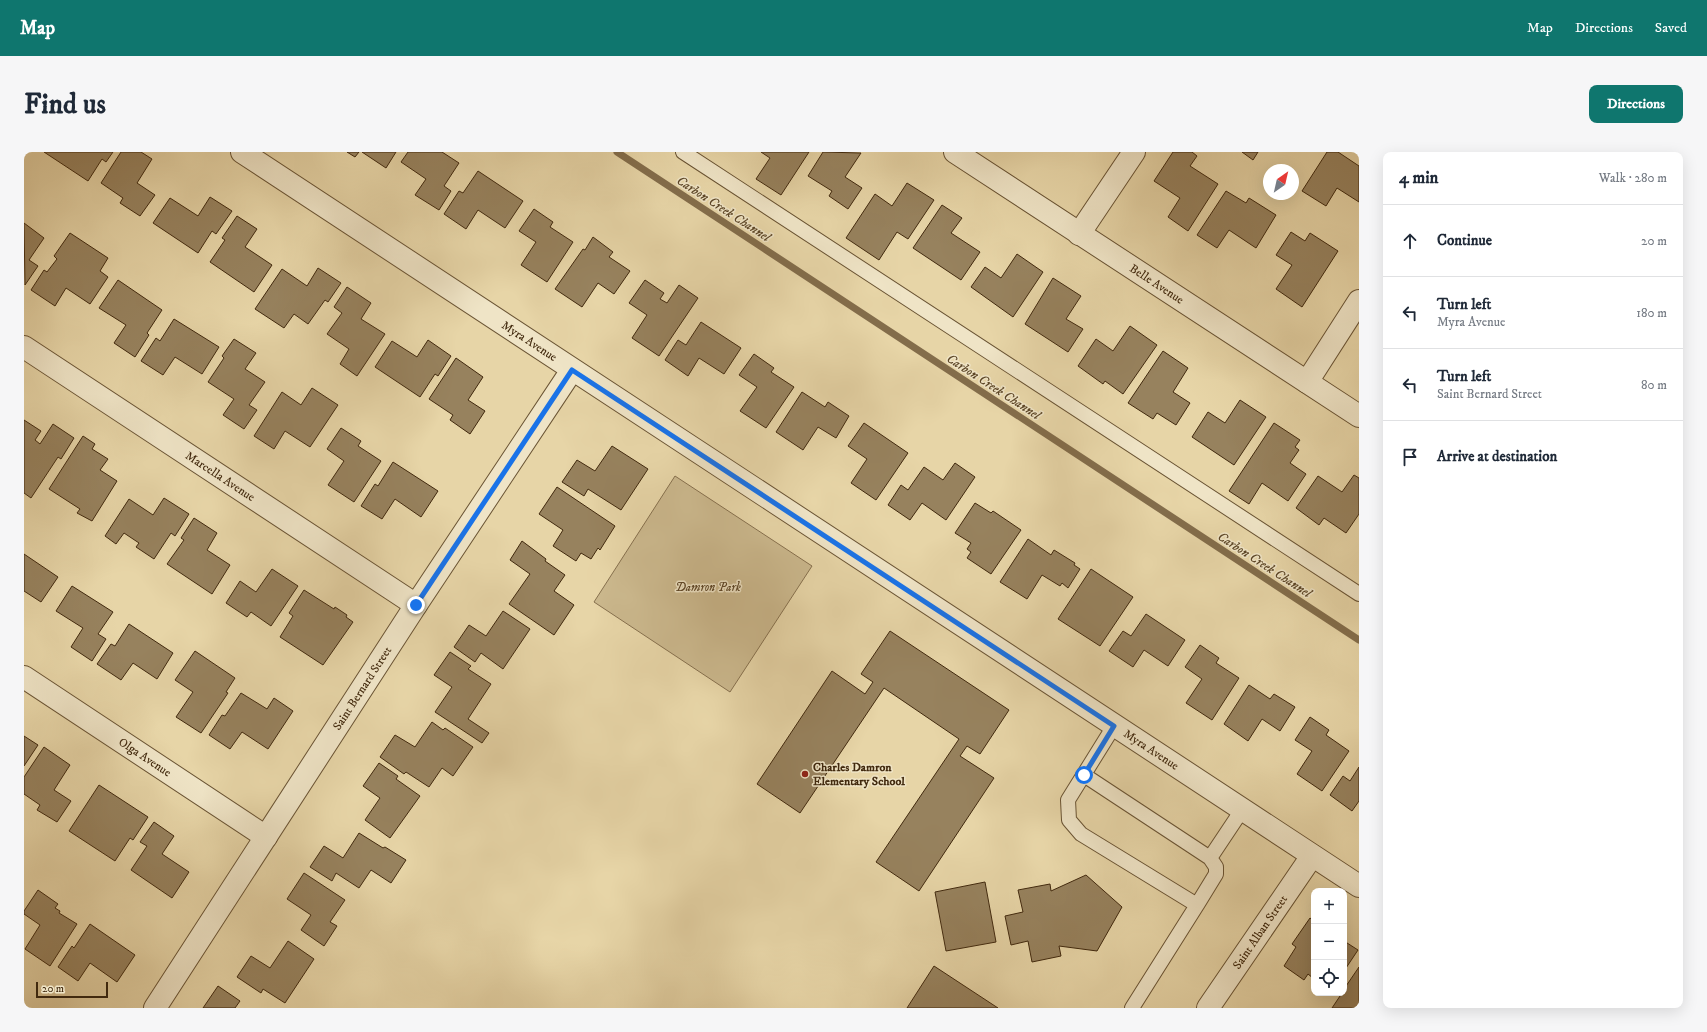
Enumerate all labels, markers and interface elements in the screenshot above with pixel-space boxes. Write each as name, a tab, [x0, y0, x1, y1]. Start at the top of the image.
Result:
text: Map	[20, 17, 55, 40]
text: Map	[1527, 19, 1553, 37]
text: Directions	[1575, 19, 1633, 37]
text: Saved	[1655, 19, 1687, 37]
button: Directions	[1589, 85, 1683, 123]
text: Find us	[24, 87, 106, 122]
north arrow	[1263, 164, 1299, 200]
text: 4 min	[1399, 167, 1438, 189]
text: Walk · 280 m	[1599, 170, 1667, 186]
water label: Carbon Creek Channel	[673, 173, 775, 246]
icon: ahead	[1399, 230, 1421, 252]
text: Continue	[1437, 231, 1492, 250]
text: 20 m	[1641, 233, 1667, 249]
street label: Belle Avenue	[1126, 261, 1187, 307]
text: Turn left	[1437, 295, 1491, 314]
icon: left	[1399, 302, 1421, 324]
text: 180 m	[1636, 305, 1667, 321]
text: Myra Avenue	[1437, 314, 1505, 330]
street label: Myra Avenue	[499, 318, 560, 365]
water label: Carbon Creek Channel	[943, 351, 1045, 424]
text: Turn left	[1437, 367, 1491, 386]
icon: left	[1399, 374, 1421, 396]
text: 80 m	[1641, 377, 1667, 393]
text: Saint Bernard Street	[1437, 386, 1542, 402]
icon: arrive	[1399, 446, 1421, 468]
text: Arrive at destination	[1437, 447, 1557, 466]
street label: Marcella Avenue	[182, 448, 258, 505]
water label: Carbon Creek Channel	[1214, 529, 1316, 602]
park label: Damron Park	[675, 580, 741, 595]
route end	[407, 596, 425, 614]
street label: Saint Bernard Street	[330, 644, 395, 733]
street label: Myra Avenue	[1120, 726, 1182, 774]
street label: Olga Avenue	[115, 735, 174, 780]
place label: Charles Damron Elementary School	[813, 760, 905, 789]
route start	[1075, 766, 1093, 784]
marker: Charles Damron Elementary School	[800, 769, 810, 779]
map controls	[1311, 888, 1347, 996]
button: +	[1311, 888, 1347, 924]
street label: Saint Alban Street	[1230, 892, 1291, 972]
button: −	[1311, 924, 1347, 960]
button: locate	[1311, 960, 1347, 996]
scale bar	[36, 980, 108, 999]
text: 20 m	[42, 982, 64, 996]

